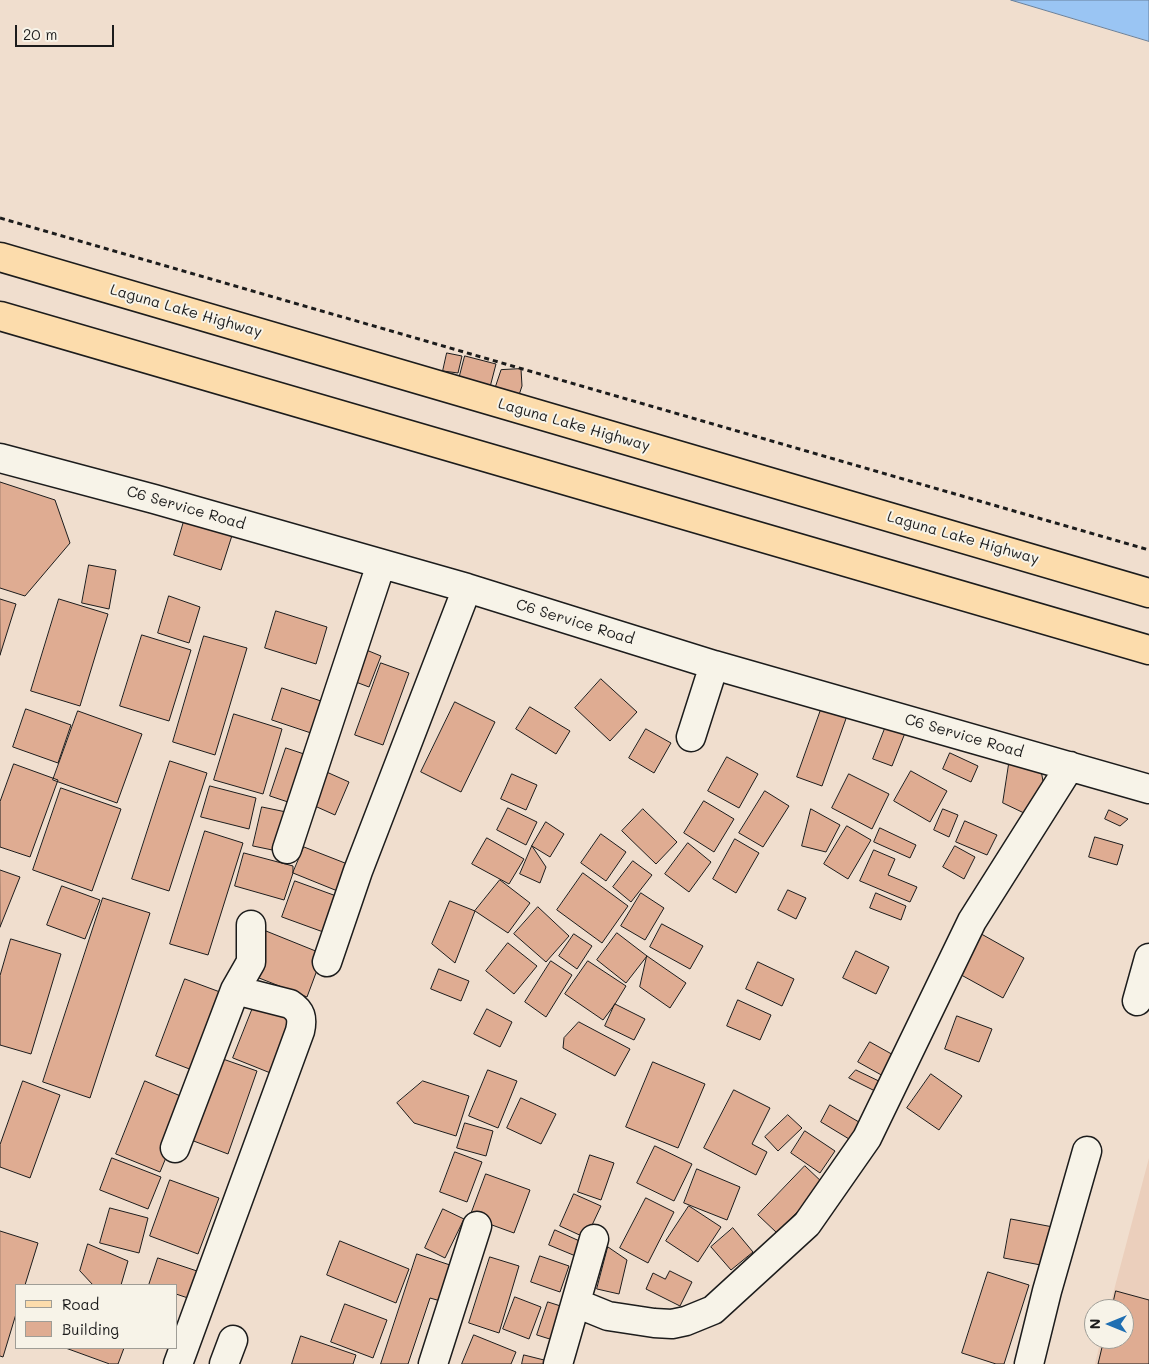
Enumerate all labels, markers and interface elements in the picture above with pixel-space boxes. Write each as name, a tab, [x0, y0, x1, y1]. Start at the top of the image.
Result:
scale bar	[18, 15, 116, 47]
text: 20 m	[23, 24, 57, 44]
street label: Laguna Lake Highway	[108, 281, 264, 341]
street label: Laguna Lake Highway	[496, 395, 652, 455]
street label: C6 Service Road	[125, 482, 247, 534]
street label: Laguna Lake Highway	[885, 508, 1041, 568]
street label: C6 Service Road	[514, 595, 636, 649]
street label: C6 Service Road	[903, 710, 1025, 762]
legend	[15, 1284, 178, 1349]
text: Road	[62, 1294, 99, 1314]
north arrow	[1084, 1299, 1134, 1349]
text: Building	[62, 1319, 119, 1339]
text: N	[1085, 1319, 1104, 1329]

